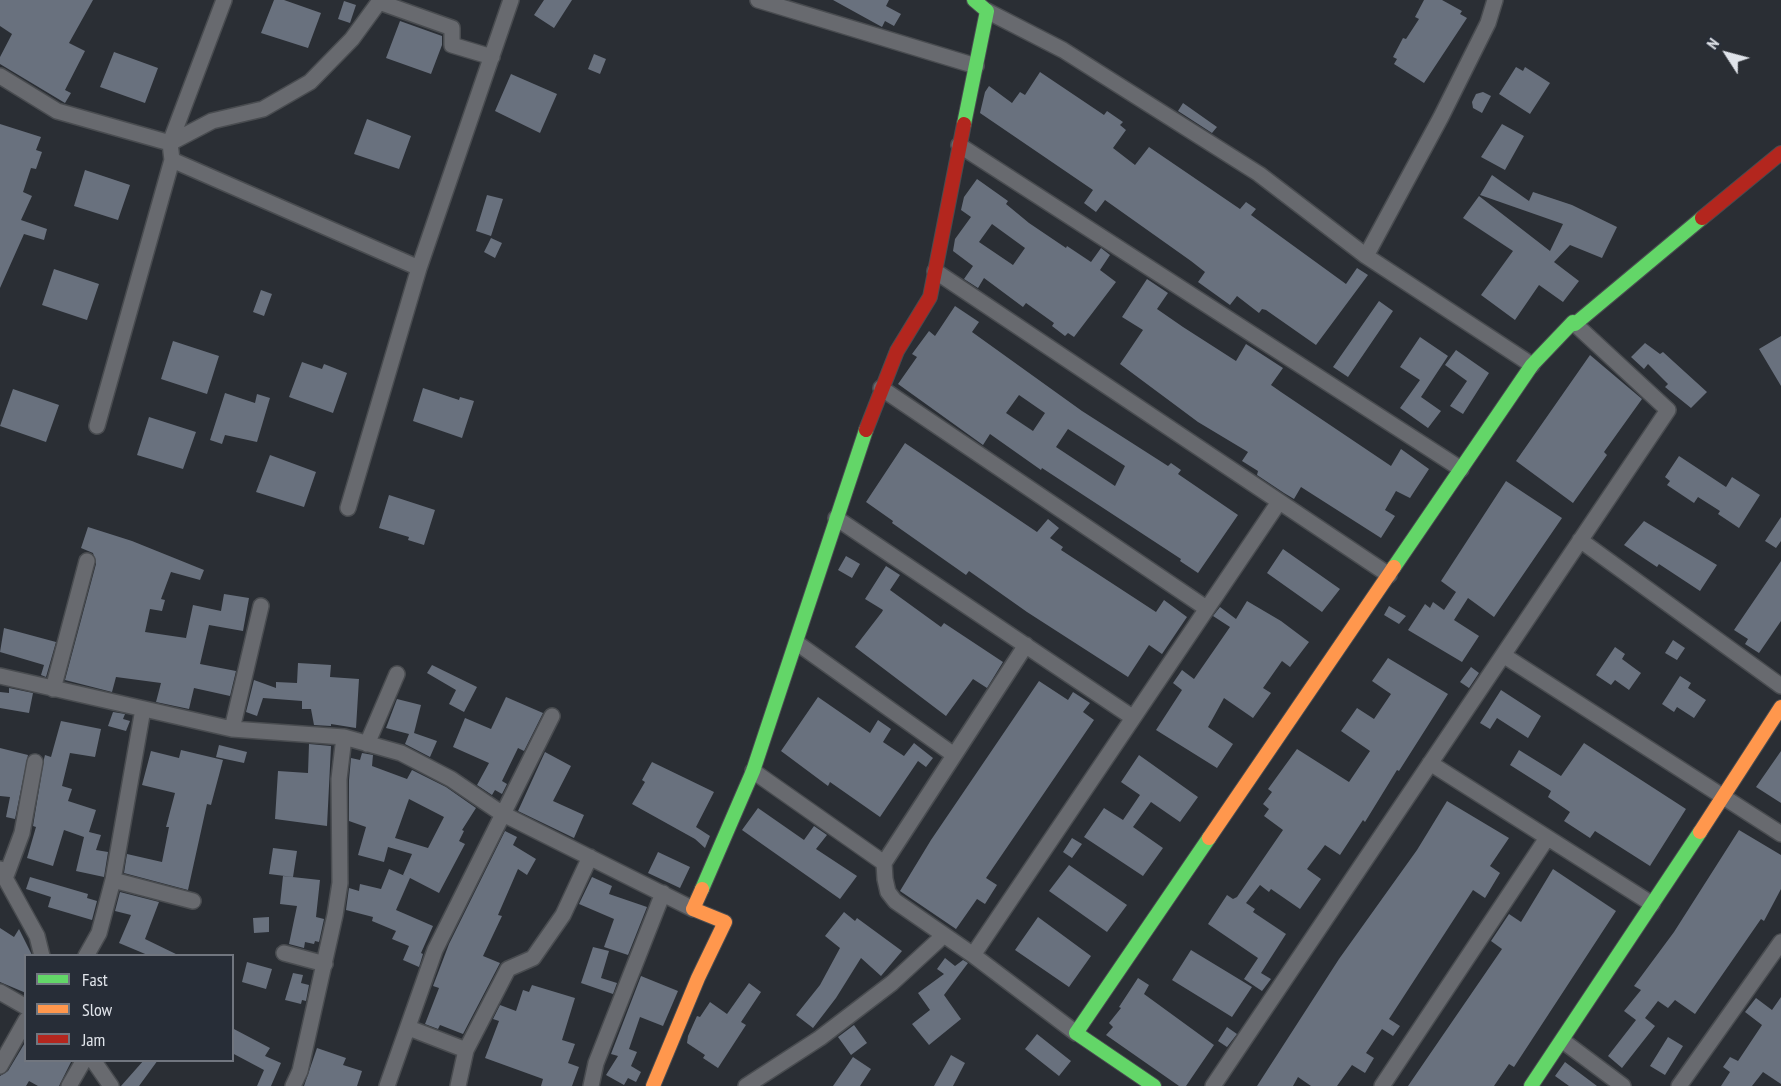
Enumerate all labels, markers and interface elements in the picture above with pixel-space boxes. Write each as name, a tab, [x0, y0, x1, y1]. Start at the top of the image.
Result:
north arrow	[1697, 24, 1757, 84]
text: N	[1702, 34, 1723, 53]
legend	[24, 954, 234, 1062]
text: Fast	[82, 968, 108, 991]
text: Slow	[82, 998, 112, 1021]
text: Jam	[82, 1028, 105, 1051]

